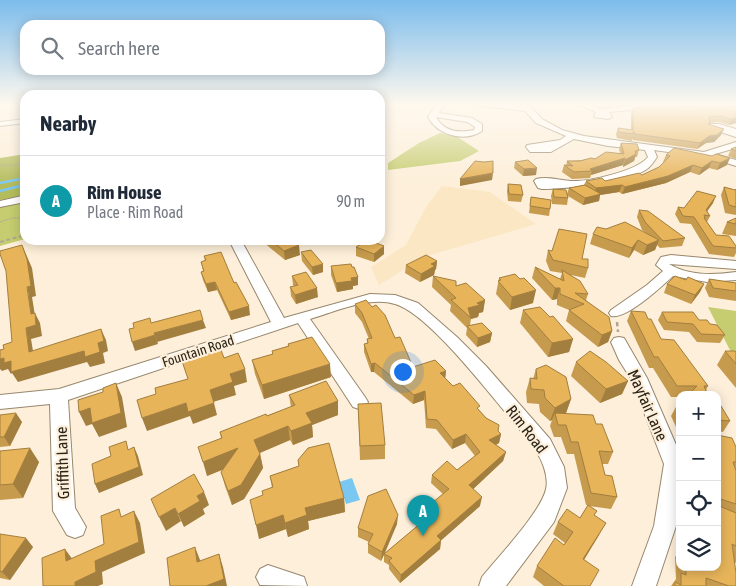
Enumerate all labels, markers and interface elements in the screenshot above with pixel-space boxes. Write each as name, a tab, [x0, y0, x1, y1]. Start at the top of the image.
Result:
search box	[20, 20, 385, 75]
icon: search	[38, 34, 66, 62]
text: Search here	[78, 37, 160, 59]
text: Nearby	[40, 111, 96, 135]
text: Rim House	[87, 181, 162, 203]
text: A	[52, 192, 60, 210]
text: 90 m	[336, 192, 365, 210]
text: Place · Rim Road	[87, 203, 183, 221]
street label: Fountain Road	[160, 332, 236, 370]
your location	[390, 359, 416, 385]
street label: Mayfair Lane	[623, 367, 672, 444]
map controls	[676, 391, 721, 571]
button: +	[676, 391, 721, 436]
street label: Rim Road	[503, 401, 551, 457]
street label: Griffith Lane	[52, 426, 72, 500]
button: −	[676, 436, 721, 481]
button: locate	[676, 481, 721, 526]
pin: A	[407, 495, 439, 536]
button: layers	[676, 526, 721, 571]

